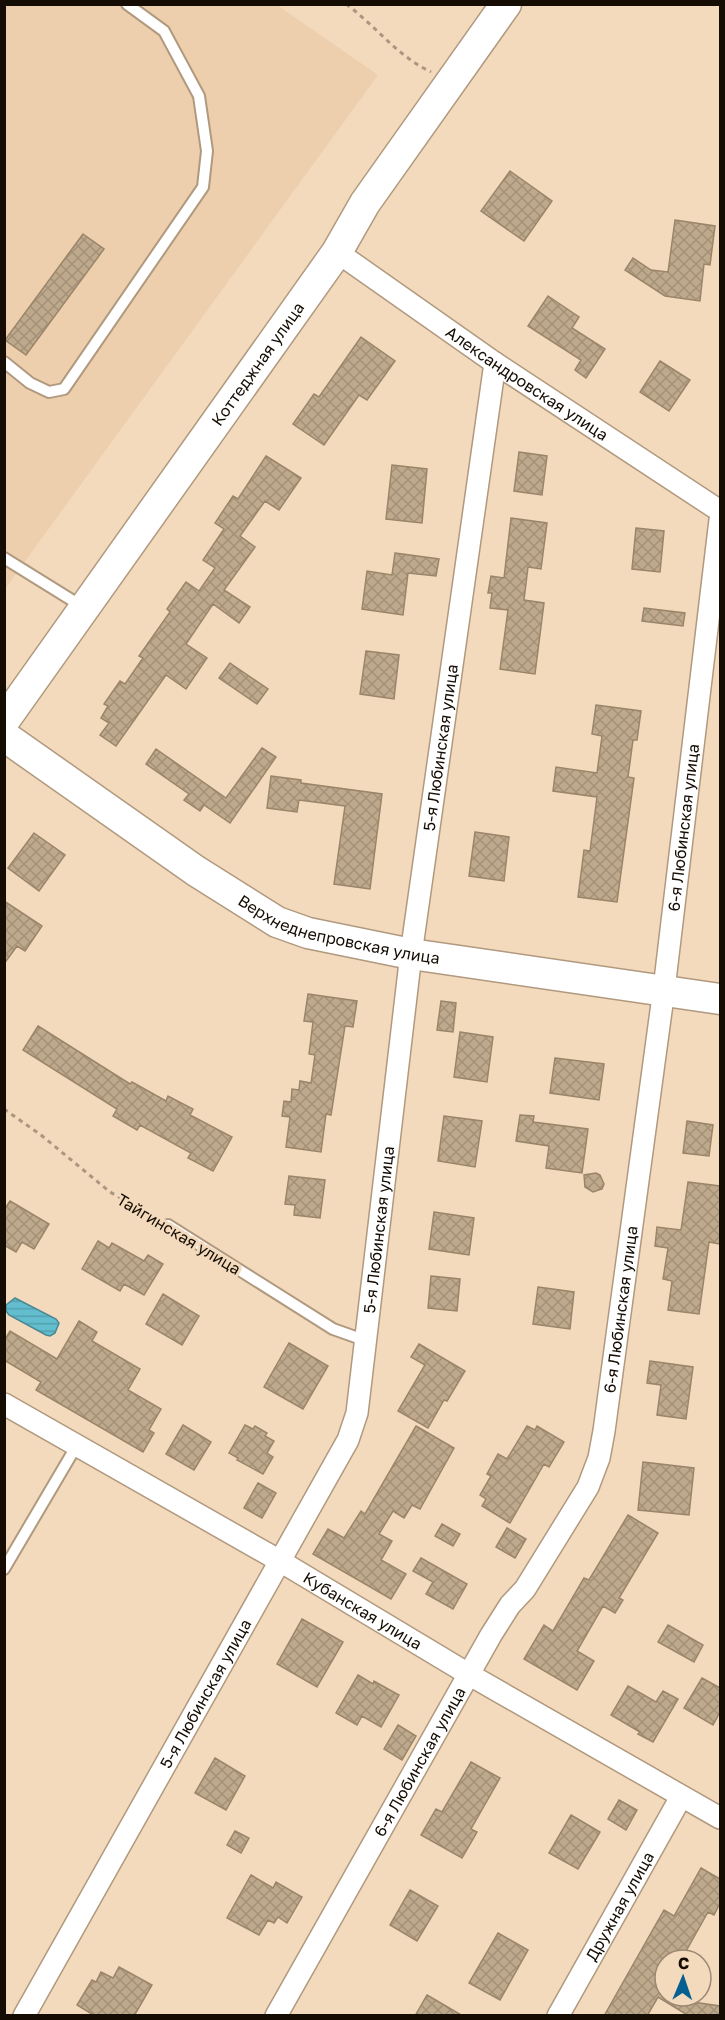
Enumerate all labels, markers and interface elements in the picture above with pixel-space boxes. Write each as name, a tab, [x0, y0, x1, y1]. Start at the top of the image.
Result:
street label: Коттеджная улица	[207, 298, 308, 430]
street label: Александровская улица	[442, 322, 612, 445]
street label: 5-я Любинская улица	[419, 663, 462, 832]
street label: 6-я Любинская улица	[663, 743, 703, 912]
street label: Верхнеднепровская улица	[235, 890, 441, 968]
street label: 5-я Любинская улица	[359, 1145, 398, 1314]
street label: Тайгинская улица	[113, 1189, 245, 1279]
street label: 6-я Любинская улица	[599, 1224, 642, 1394]
street label: Кубанская улица	[300, 1567, 426, 1654]
street label: 5-я Любинская улица	[155, 1615, 255, 1772]
street label: 6-я Любинская улица	[369, 1683, 470, 1840]
street label: Дружная улица	[581, 1848, 658, 1964]
north arrow	[653, 1948, 713, 2008]
text: С	[677, 1953, 690, 1973]

